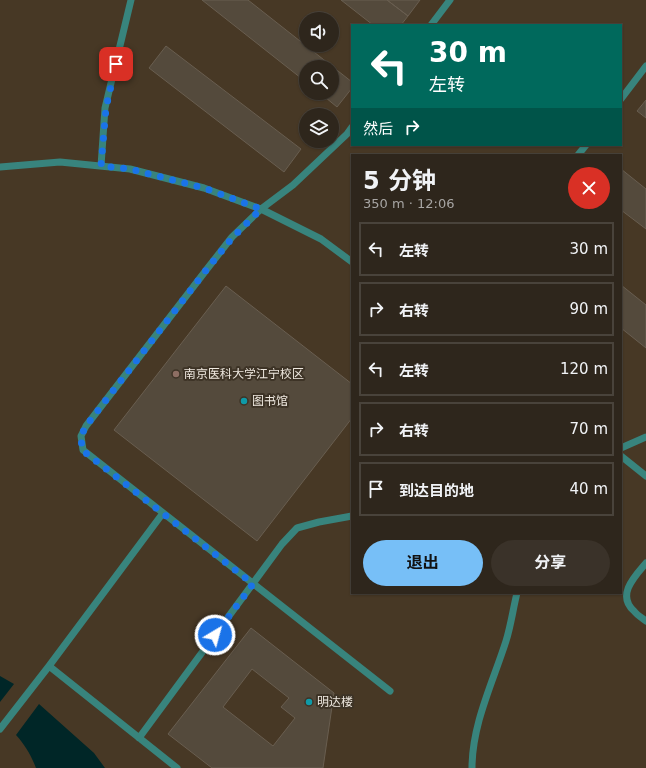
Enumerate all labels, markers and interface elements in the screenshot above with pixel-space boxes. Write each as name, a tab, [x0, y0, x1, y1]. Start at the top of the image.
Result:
map controls	[299, 12, 339, 148]
button: sound	[299, 12, 339, 52]
text: 30 m	[429, 36, 507, 69]
icon: left	[363, 40, 415, 92]
pin	[99, 47, 133, 81]
icon: arrive	[105, 53, 127, 75]
button: search	[299, 60, 339, 100]
text: 左转	[429, 74, 465, 95]
button: layers	[299, 108, 339, 148]
icon: right	[401, 116, 423, 138]
text: 然后	[363, 120, 393, 138]
text: 5 分钟	[363, 167, 436, 195]
button: close	[568, 167, 610, 209]
text: 350 m · 12:06	[363, 196, 454, 211]
icon: left	[365, 238, 387, 260]
text: 30 m	[570, 240, 608, 258]
text: 左转	[399, 242, 429, 260]
icon: right	[365, 298, 387, 320]
text: 90 m	[570, 300, 608, 318]
text: 右转	[399, 302, 429, 320]
icon: left	[365, 358, 387, 380]
text: 120 m	[560, 360, 608, 378]
text: 左转	[399, 362, 429, 380]
place label: 南京医科大学江宁校区	[184, 367, 304, 381]
marker: 南京医科大学江宁校区	[171, 369, 181, 379]
place label: 图书馆	[252, 394, 288, 408]
marker: 图书馆	[239, 396, 249, 406]
icon: right	[365, 418, 387, 440]
text: 70 m	[570, 420, 608, 438]
text: 右转	[399, 422, 429, 440]
icon: arrive	[365, 478, 387, 500]
text: 40 m	[570, 480, 608, 498]
text: 到达目的地	[399, 482, 474, 500]
button: 退出	[363, 540, 483, 586]
button: 分享	[491, 540, 610, 586]
position arrow	[194, 614, 236, 656]
place label: 明达楼	[317, 695, 353, 709]
marker: 明达楼	[304, 697, 314, 707]

